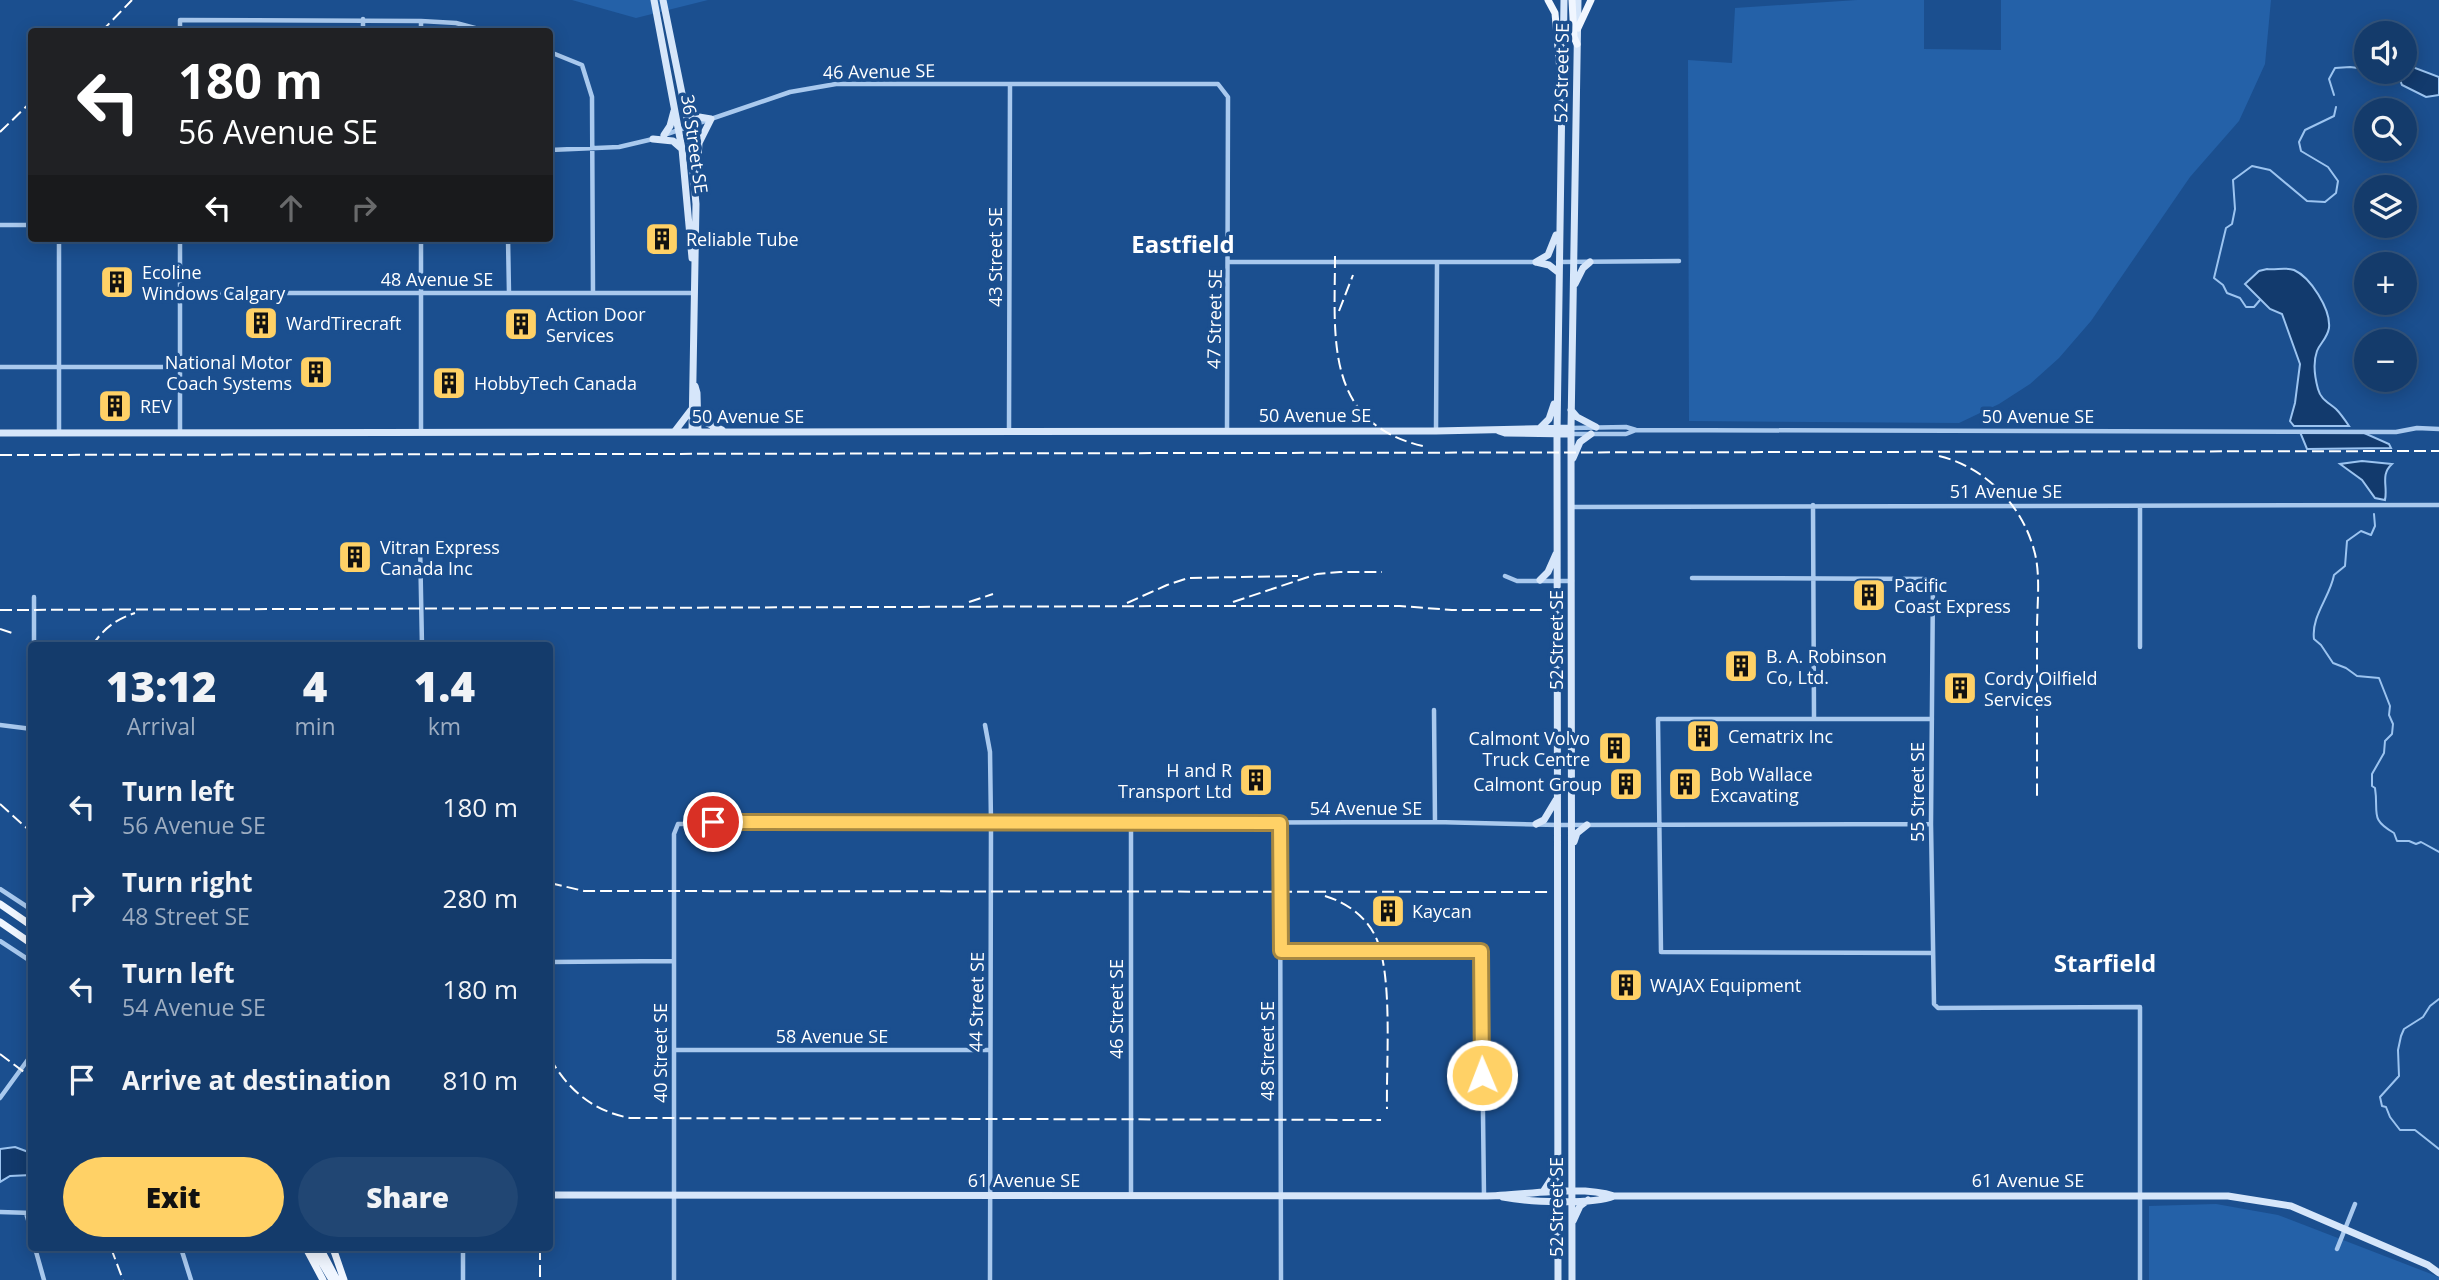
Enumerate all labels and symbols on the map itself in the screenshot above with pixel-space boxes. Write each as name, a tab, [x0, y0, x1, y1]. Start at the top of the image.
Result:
street label: 52 Street SE	[1548, 23, 1574, 123]
street label: 46 Avenue SE	[823, 58, 935, 84]
street label: 36 Street SE	[676, 93, 714, 195]
street label: 43 Street SE	[983, 207, 1007, 307]
building icon: Reliable Tube	[643, 220, 681, 258]
place label: Reliable Tube	[686, 227, 799, 251]
district label: Eastfield	[1131, 227, 1235, 260]
place label: Ecoline Windows Calgary	[142, 260, 286, 305]
building icon: Ecoline Windows Calgary	[98, 263, 136, 301]
street label: 48 Avenue SE	[381, 267, 493, 291]
street label: 47 Street SE	[1201, 269, 1227, 369]
place label: Action Door Services	[546, 302, 646, 347]
building icon: WardTirecraft	[242, 304, 280, 342]
building icon: Action Door Services	[502, 305, 540, 343]
place label: WardTirecraft	[286, 311, 401, 335]
place label: National Motor Coach Systems	[165, 350, 293, 395]
building icon: National Motor Coach Systems	[297, 353, 335, 391]
building icon: HobbyTech Canada	[430, 364, 468, 402]
place label: HobbyTech Canada	[474, 371, 637, 395]
building icon: REV	[96, 387, 134, 425]
place label: REV	[140, 394, 172, 418]
street label: 50 Avenue SE	[1259, 403, 1371, 427]
street label: 50 Avenue SE	[692, 404, 804, 428]
street label: 50 Avenue SE	[1982, 404, 2094, 428]
street label: 51 Avenue SE	[1950, 479, 2062, 503]
place label: Vitran Express Canada Inc	[380, 535, 500, 580]
building icon: Vitran Express Canada Inc	[336, 538, 374, 576]
place label: Pacific Coast Express	[1894, 573, 2011, 618]
building icon: Pacific Coast Express	[1850, 576, 1888, 614]
street label: 52 Street SE	[1544, 590, 1568, 690]
place label: B. A. Robinson Co, Ltd.	[1766, 644, 1887, 689]
building icon: B. A. Robinson Co, Ltd.	[1722, 647, 1760, 685]
place label: Cordy Oilfield Services	[1984, 666, 2098, 711]
building icon: Cordy Oilfield Services	[1941, 669, 1979, 707]
building icon: Cematrix Inc	[1684, 717, 1722, 755]
place label: Cematrix Inc	[1728, 724, 1834, 748]
place label: Calmont Volvo Truck Centre	[1469, 726, 1590, 771]
building icon: Calmont Volvo Truck Centre	[1596, 729, 1634, 767]
street label: 55 Street SE	[1905, 742, 1929, 842]
place label: H and R Transport Ltd	[1118, 758, 1232, 803]
building icon: H and R Transport Ltd	[1237, 761, 1275, 799]
place label: Bob Wallace Excavating	[1710, 762, 1813, 807]
building icon: Calmont Group	[1607, 765, 1645, 803]
building icon: Bob Wallace Excavating	[1666, 765, 1704, 803]
place label: Calmont Group	[1473, 772, 1602, 796]
pin	[683, 792, 743, 852]
street label: 54 Avenue SE	[1310, 796, 1422, 820]
building icon: Kaycan	[1369, 892, 1407, 930]
place label: Kaycan	[1412, 899, 1472, 923]
district label: Starfield	[2054, 946, 2156, 979]
street label: 44 Street SE	[963, 952, 989, 1052]
street label: 46 Street SE	[1104, 959, 1128, 1059]
building icon: WAJAX Equipment	[1607, 966, 1645, 1004]
place label: WAJAX Equipment	[1650, 973, 1801, 997]
street label: 48 Street SE	[1255, 1001, 1279, 1101]
street label: 40 Street SE	[648, 1003, 672, 1103]
street label: 58 Avenue SE	[776, 1024, 888, 1048]
position arrow	[1445, 1038, 1519, 1112]
street label: 52 Street SE	[1544, 1157, 1568, 1257]
street label: 61 Avenue SE	[968, 1168, 1080, 1192]
street label: 61 Avenue SE	[1972, 1168, 2084, 1192]

